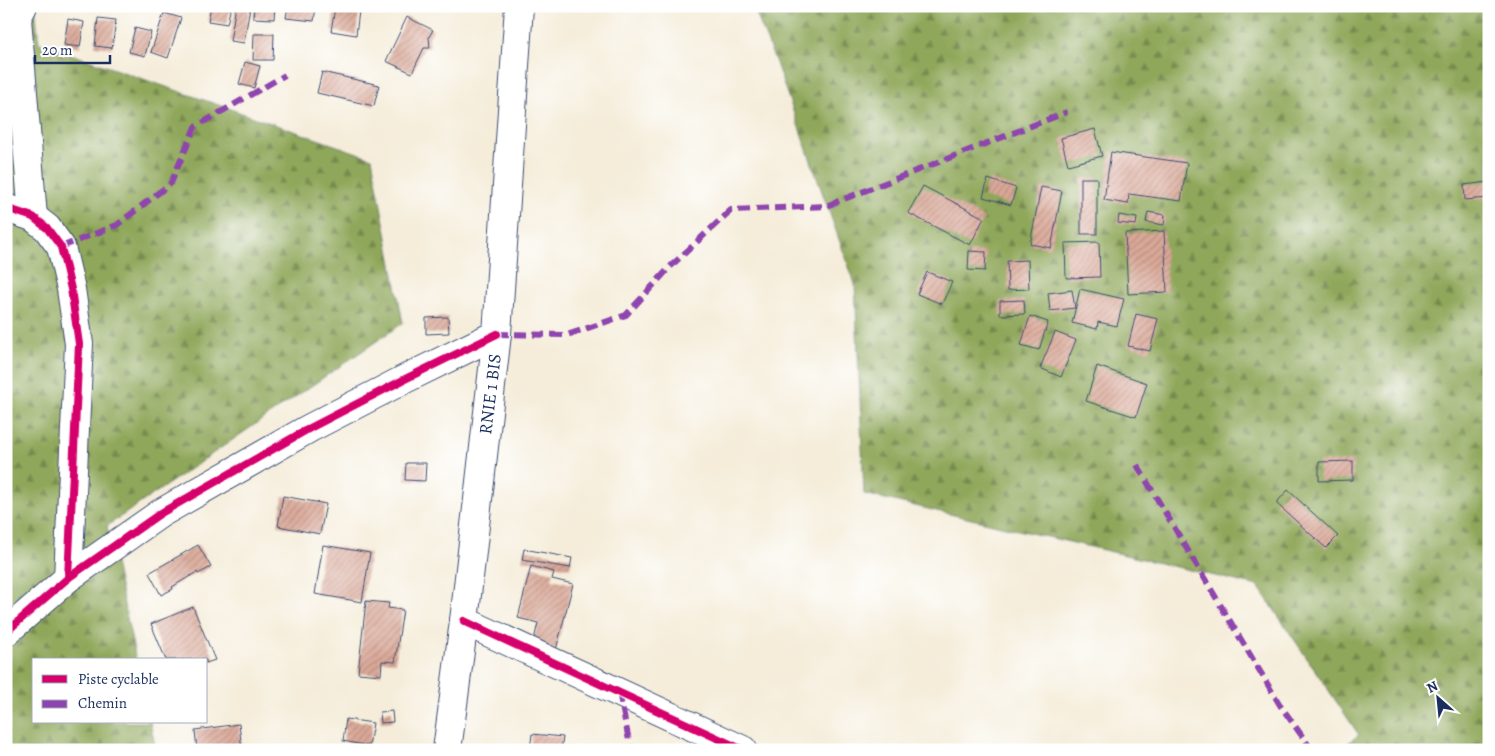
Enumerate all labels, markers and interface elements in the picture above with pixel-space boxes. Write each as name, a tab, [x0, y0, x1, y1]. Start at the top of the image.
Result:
scale bar	[35, 32, 110, 64]
text: 20 m	[42, 40, 73, 60]
street label: RNIE 1 BIS	[473, 352, 507, 436]
legend	[32, 658, 208, 724]
text: Piste cyclable	[78, 669, 159, 689]
north arrow	[1412, 674, 1462, 724]
text: N	[1423, 676, 1441, 698]
text: Chemin	[78, 693, 127, 713]

